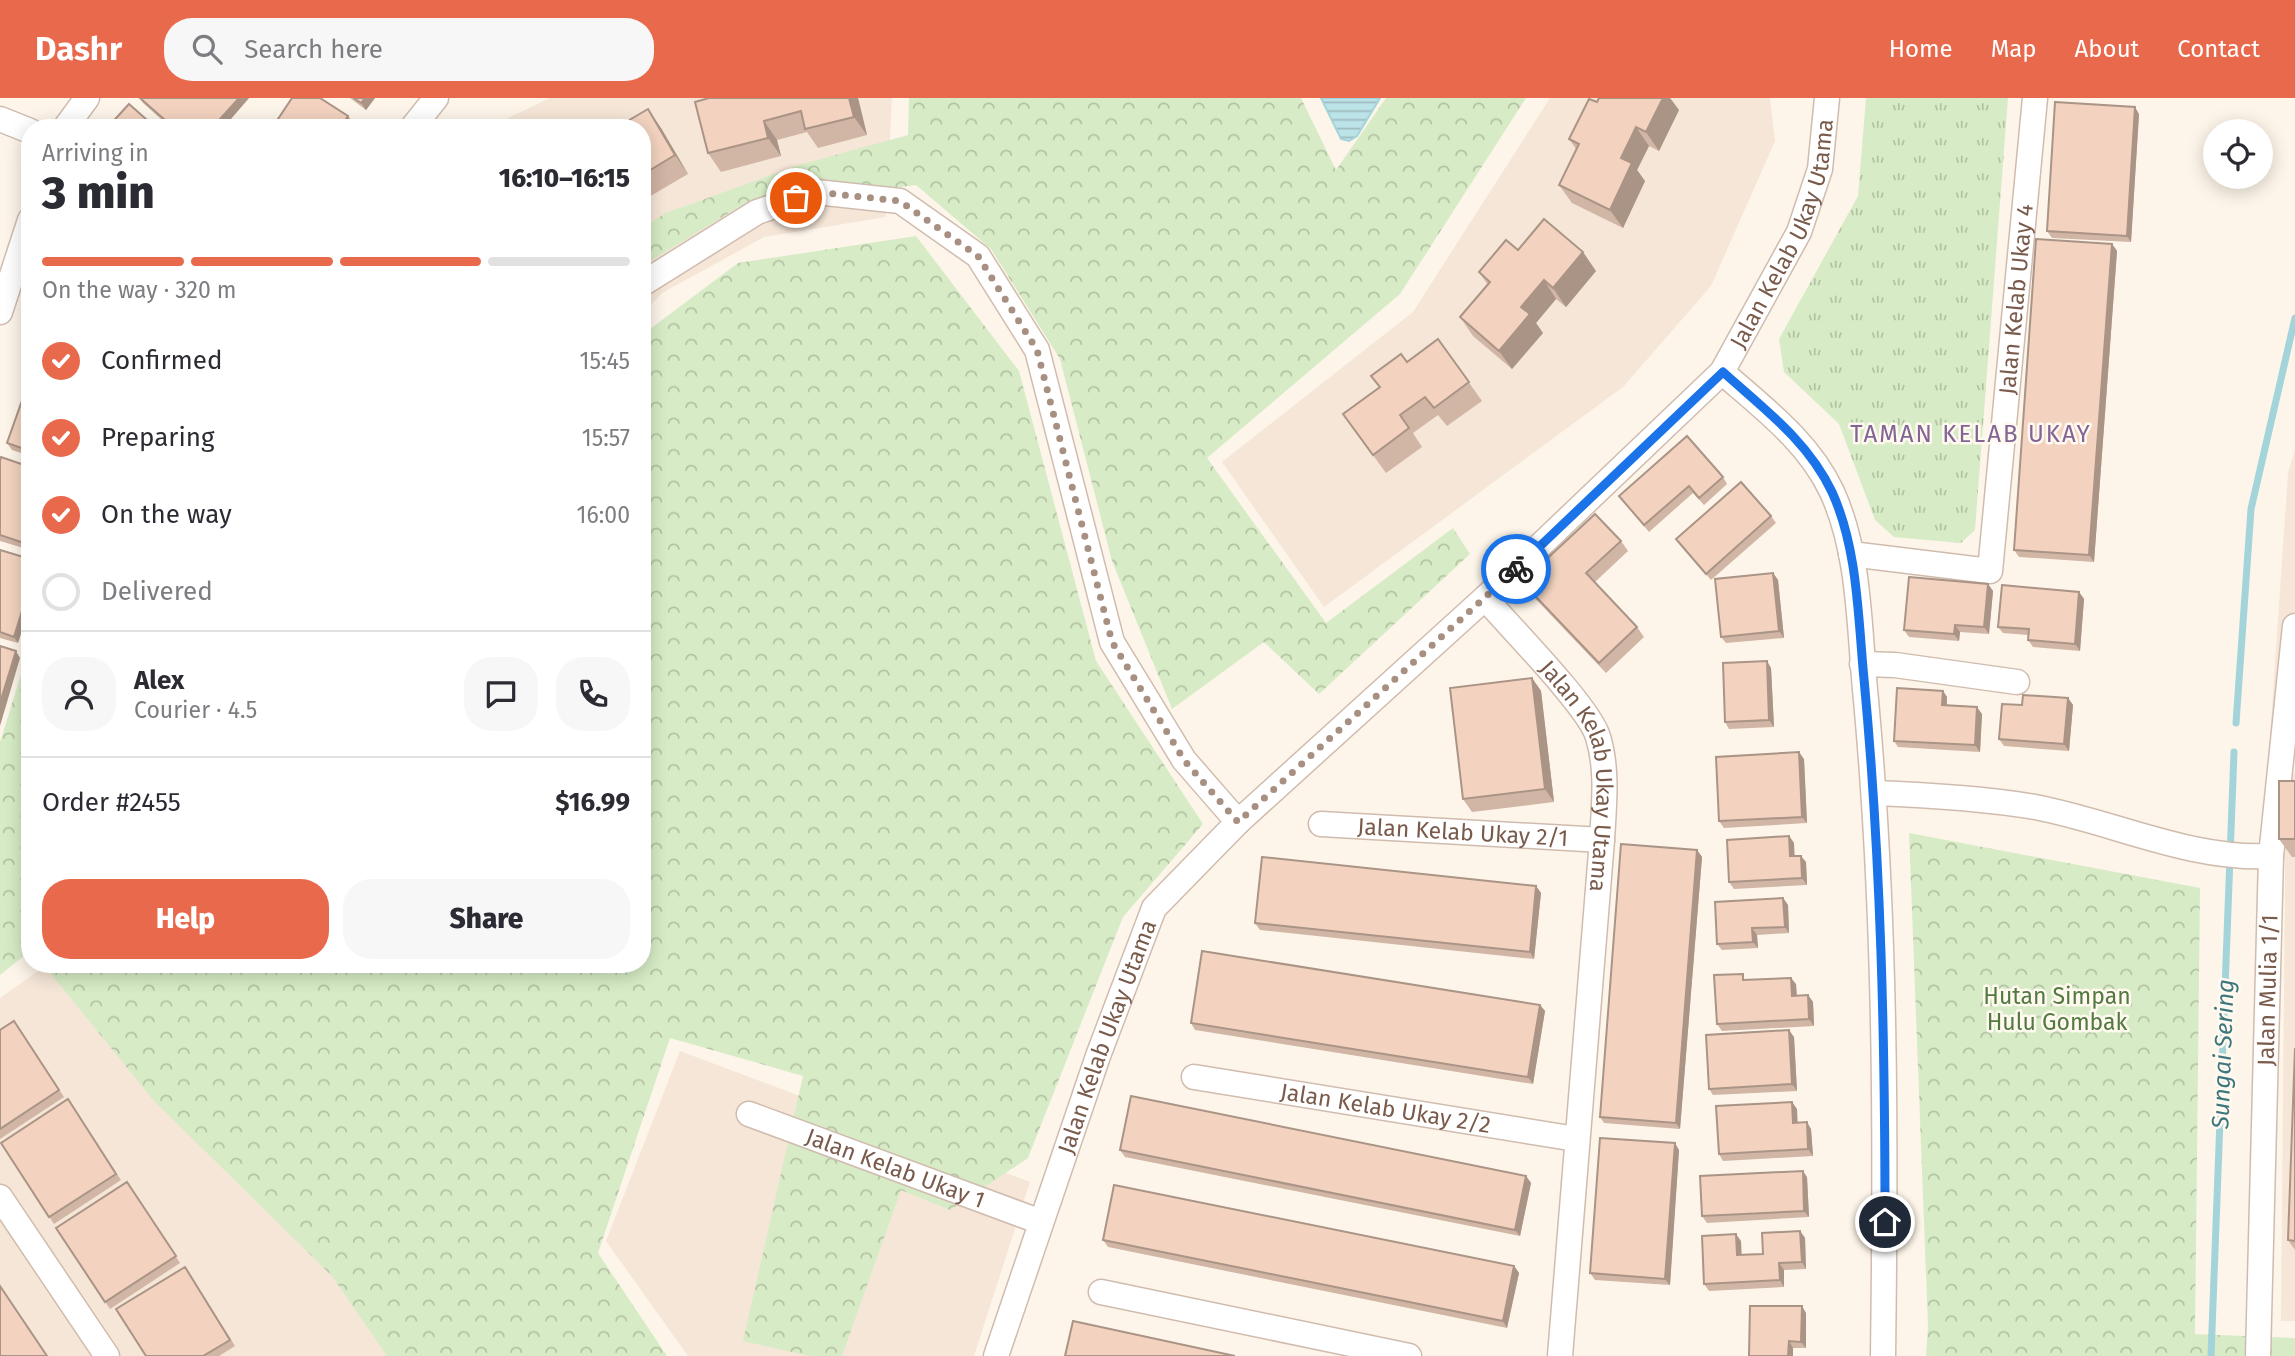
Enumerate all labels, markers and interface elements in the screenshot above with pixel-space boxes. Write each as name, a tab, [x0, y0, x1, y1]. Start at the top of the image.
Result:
search box	[164, 18, 654, 81]
text: Dashr	[35, 29, 122, 69]
icon: search	[188, 30, 226, 68]
text: Search here	[244, 34, 383, 65]
text: Home	[1889, 35, 1953, 63]
text: Map	[1991, 35, 2037, 63]
text: About	[2075, 35, 2139, 63]
text: Contact	[2177, 35, 2260, 63]
street label: Jalan Kelab Ukay Utama	[1724, 118, 1839, 353]
map controls	[2203, 119, 2273, 189]
button: locate	[2203, 119, 2273, 189]
text: Arriving in	[42, 139, 149, 167]
text: 16:10–16:15	[499, 163, 630, 194]
text: 3 min	[42, 165, 155, 220]
pin	[766, 168, 826, 228]
icon: bag	[777, 179, 815, 217]
street label: Jalan Kelab Ukay 4	[1993, 203, 2039, 396]
text: On the way · 320 m	[42, 276, 237, 304]
icon: check	[42, 342, 80, 380]
text: Confirmed	[101, 345, 222, 376]
text: 15:45	[580, 347, 630, 375]
icon: check	[42, 419, 80, 457]
district label: TAMAN KELAB UKAY	[1850, 420, 2092, 448]
text: Preparing	[101, 422, 214, 453]
text: 15:57	[582, 424, 630, 452]
icon: check	[42, 496, 80, 534]
text: On the way	[101, 499, 232, 530]
text: 16:00	[577, 501, 630, 529]
courier	[1481, 534, 1551, 604]
icon: bike	[1497, 550, 1535, 588]
text: Delivered	[101, 576, 213, 607]
street label: Jalan Kelab Ukay Utama	[1534, 654, 1619, 893]
button: person	[42, 657, 116, 731]
button: chat	[464, 657, 538, 731]
button: phone	[556, 657, 630, 731]
text: Alex	[134, 665, 184, 696]
text: Courier · 4.5	[134, 696, 257, 724]
text: Order #2455	[42, 787, 181, 818]
text: $16.99	[555, 787, 630, 818]
street label: Jalan Kelab Ukay 2/1	[1357, 812, 1569, 852]
button: Help	[42, 879, 329, 959]
button: Share	[343, 879, 630, 959]
street label: Jalan Mulia 1/1	[2252, 914, 2283, 1066]
street label: Jalan Kelab Ukay Utama	[1052, 916, 1162, 1158]
water label: Sungai Sering	[2206, 978, 2240, 1131]
park label: Hutan Simpan Hulu Gombak	[1983, 982, 2131, 1036]
street label: Jalan Kelab Ukay 2/2	[1278, 1077, 1493, 1139]
street label: Jalan Kelab Ukay 1	[802, 1122, 989, 1214]
pin	[1855, 1192, 1915, 1252]
icon: home	[1866, 1203, 1904, 1241]

